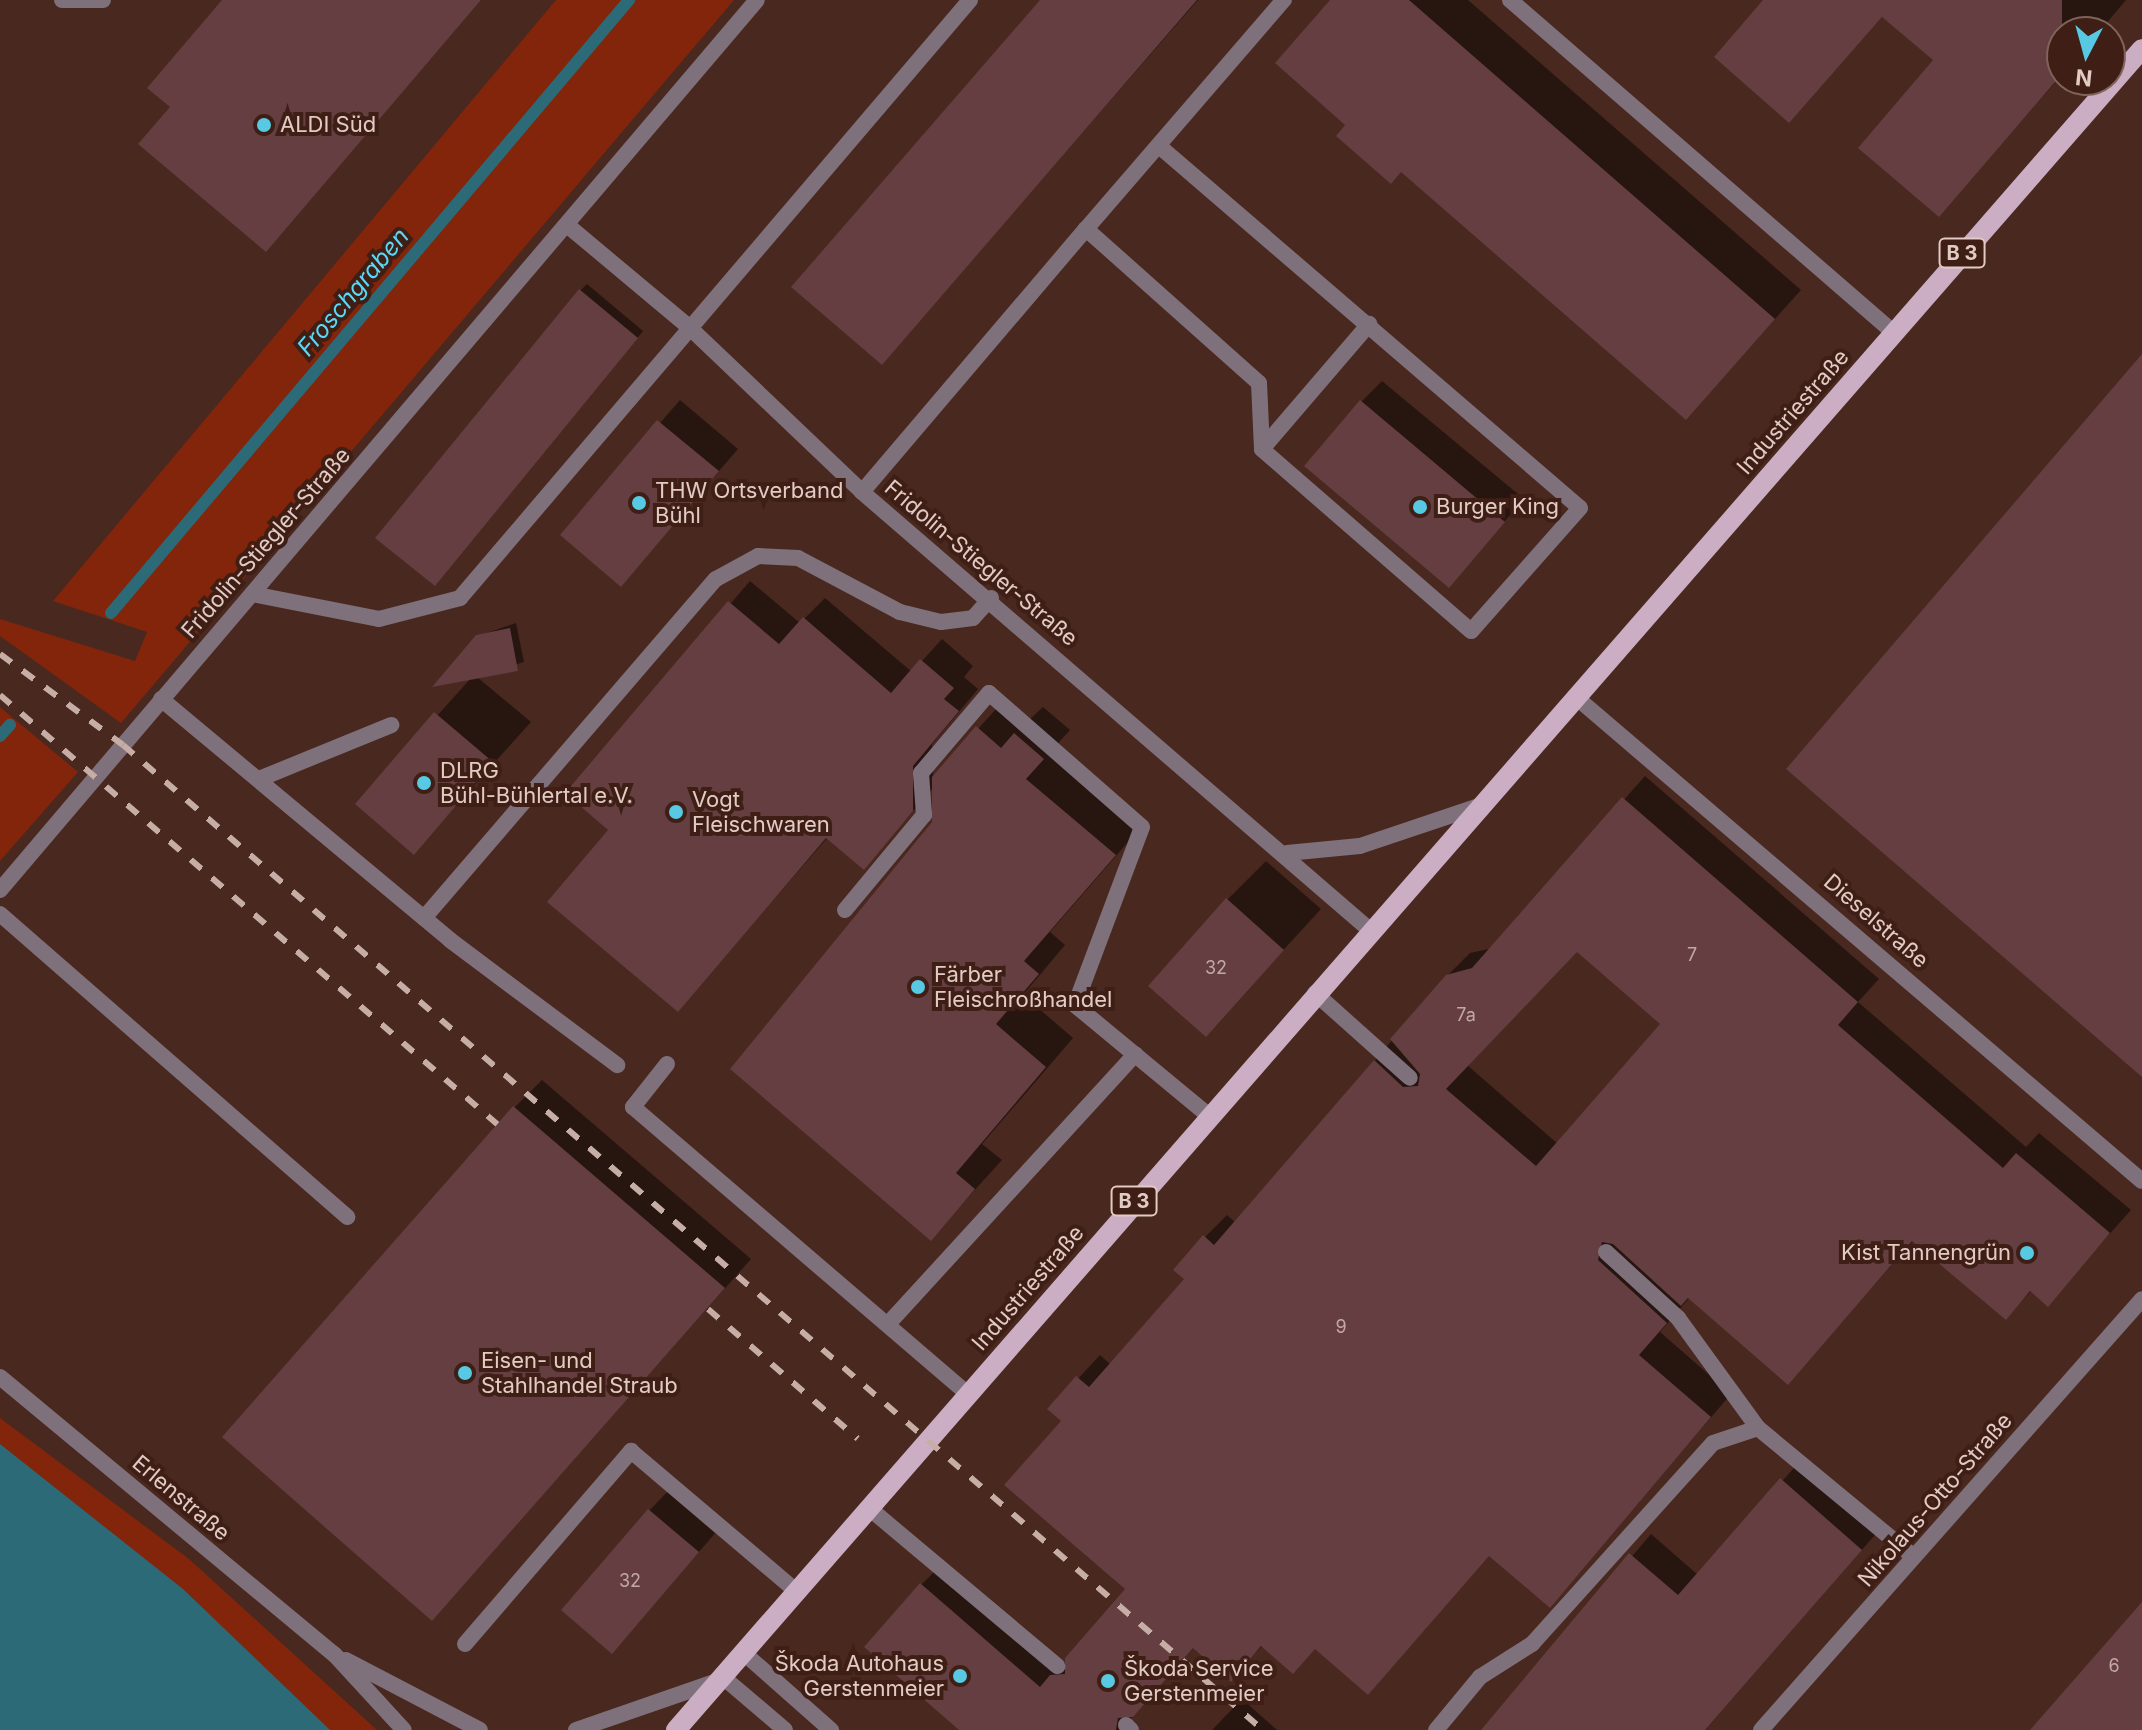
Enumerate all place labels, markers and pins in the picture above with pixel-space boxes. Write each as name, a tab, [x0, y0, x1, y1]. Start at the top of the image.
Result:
place label: ALDI Süd	[280, 112, 376, 138]
marker: ALDI Süd	[255, 116, 273, 134]
place label: THW Ortsverband Bühl	[655, 477, 843, 528]
marker: THW Ortsverband Bühl	[630, 494, 648, 512]
place label: Burger King	[1436, 494, 1559, 520]
marker: Burger King	[1411, 498, 1429, 516]
place label: DLRG Bühl-Bühlertal e.V.	[440, 757, 633, 808]
marker: DLRG Bühl-Bühlertal e.V.	[415, 774, 433, 792]
place label: Vogt Fleischwaren	[692, 786, 830, 838]
marker: Vogt Fleischwaren	[667, 803, 685, 821]
place label: Färber Fleischroßhandel	[934, 961, 1112, 1012]
marker: Färber Fleischroßhandel	[909, 978, 927, 996]
place label: Kist Tannengrün	[1841, 1240, 2011, 1266]
marker: Kist Tannengrün	[2018, 1244, 2036, 1262]
place label: Eisen- und Stahlhandel Straub	[481, 1347, 678, 1398]
marker: Eisen- und Stahlhandel Straub	[456, 1364, 474, 1382]
place label: Škoda Autohaus Gerstenmeier	[775, 1650, 944, 1702]
place label: Škoda Service Gerstenmeier	[1124, 1655, 1274, 1706]
marker: Škoda Autohaus Gerstenmeier	[951, 1667, 969, 1685]
marker: Škoda Service Gerstenmeier	[1099, 1672, 1117, 1690]

